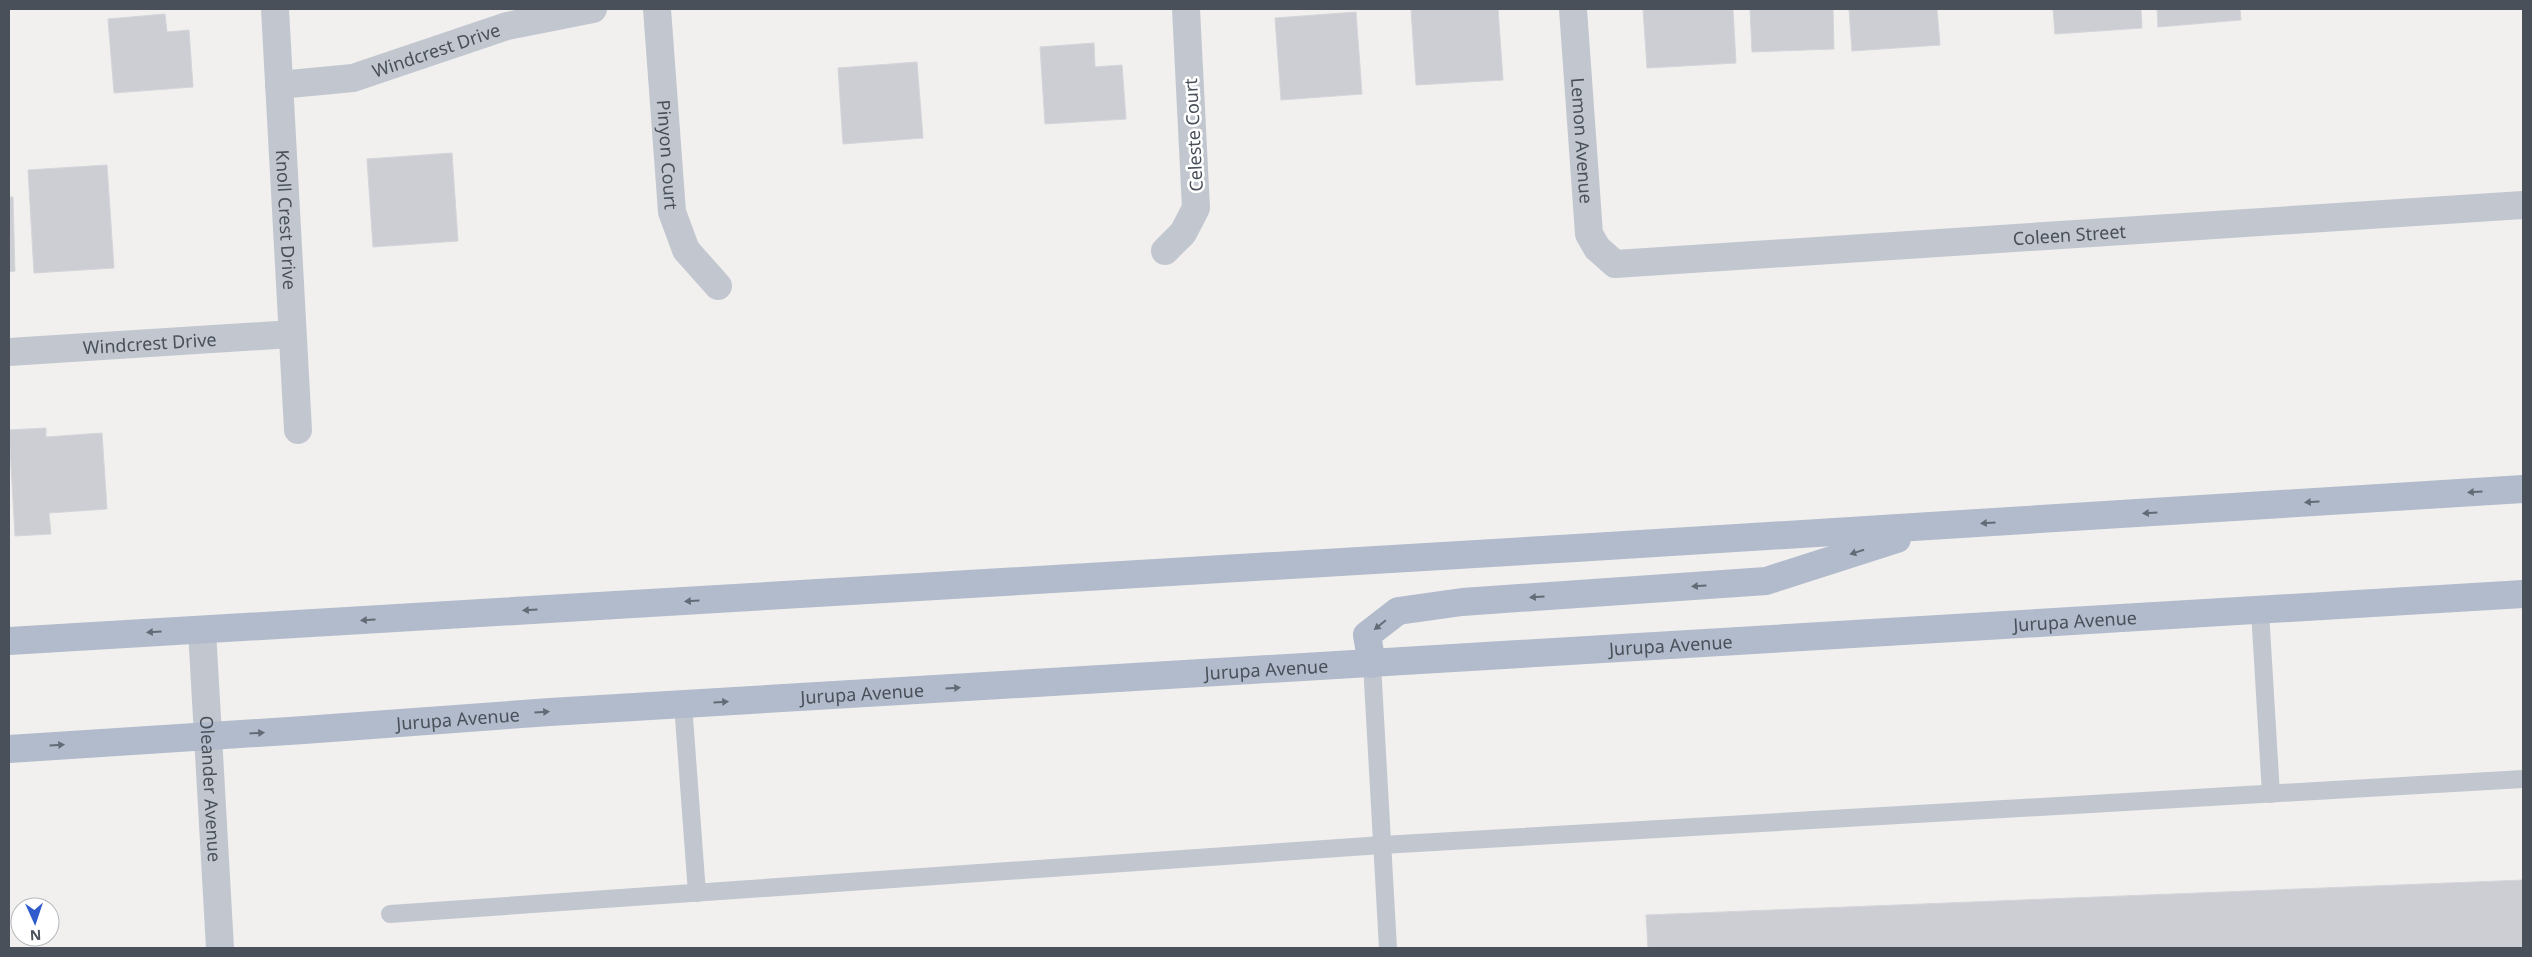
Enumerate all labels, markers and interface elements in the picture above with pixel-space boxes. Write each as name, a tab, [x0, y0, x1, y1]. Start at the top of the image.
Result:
street label: Windcrest Drive	[369, 17, 503, 83]
street label: Celeste Court	[1178, 77, 1208, 192]
street label: Lemon Avenue	[1566, 77, 1599, 205]
street label: Pinyon Court	[652, 99, 684, 211]
street label: Knoll Crest Drive	[271, 149, 302, 290]
street label: Coleen Street	[2012, 219, 2127, 250]
street label: Windcrest Drive	[82, 327, 217, 359]
one-way arrow	[2466, 489, 2482, 497]
one-way arrow	[2304, 499, 2320, 507]
one-way arrow	[2142, 509, 2158, 517]
one-way arrow	[1980, 519, 1996, 527]
one-way arrow	[1849, 548, 1864, 556]
one-way arrow	[1691, 582, 1707, 590]
one-way arrow	[1529, 593, 1545, 601]
one-way arrow	[684, 597, 700, 605]
street label: Jurupa Avenue	[2011, 605, 2137, 637]
one-way arrow	[522, 607, 538, 615]
one-way arrow	[360, 616, 376, 624]
one-way arrow	[1374, 620, 1387, 631]
one-way arrow	[146, 629, 162, 637]
street label: Jurupa Avenue	[1606, 629, 1733, 661]
street label: Jurupa Avenue	[1202, 653, 1329, 685]
street label: Jurupa Avenue	[798, 678, 925, 709]
one-way arrow	[946, 684, 962, 692]
one-way arrow	[713, 697, 729, 705]
street label: Jurupa Avenue	[393, 702, 521, 735]
one-way arrow	[534, 708, 550, 716]
street label: Oleander Avenue	[195, 715, 227, 863]
one-way arrow	[250, 728, 266, 736]
one-way arrow	[50, 741, 66, 749]
north arrow	[10, 897, 60, 947]
text: N	[30, 926, 42, 945]

